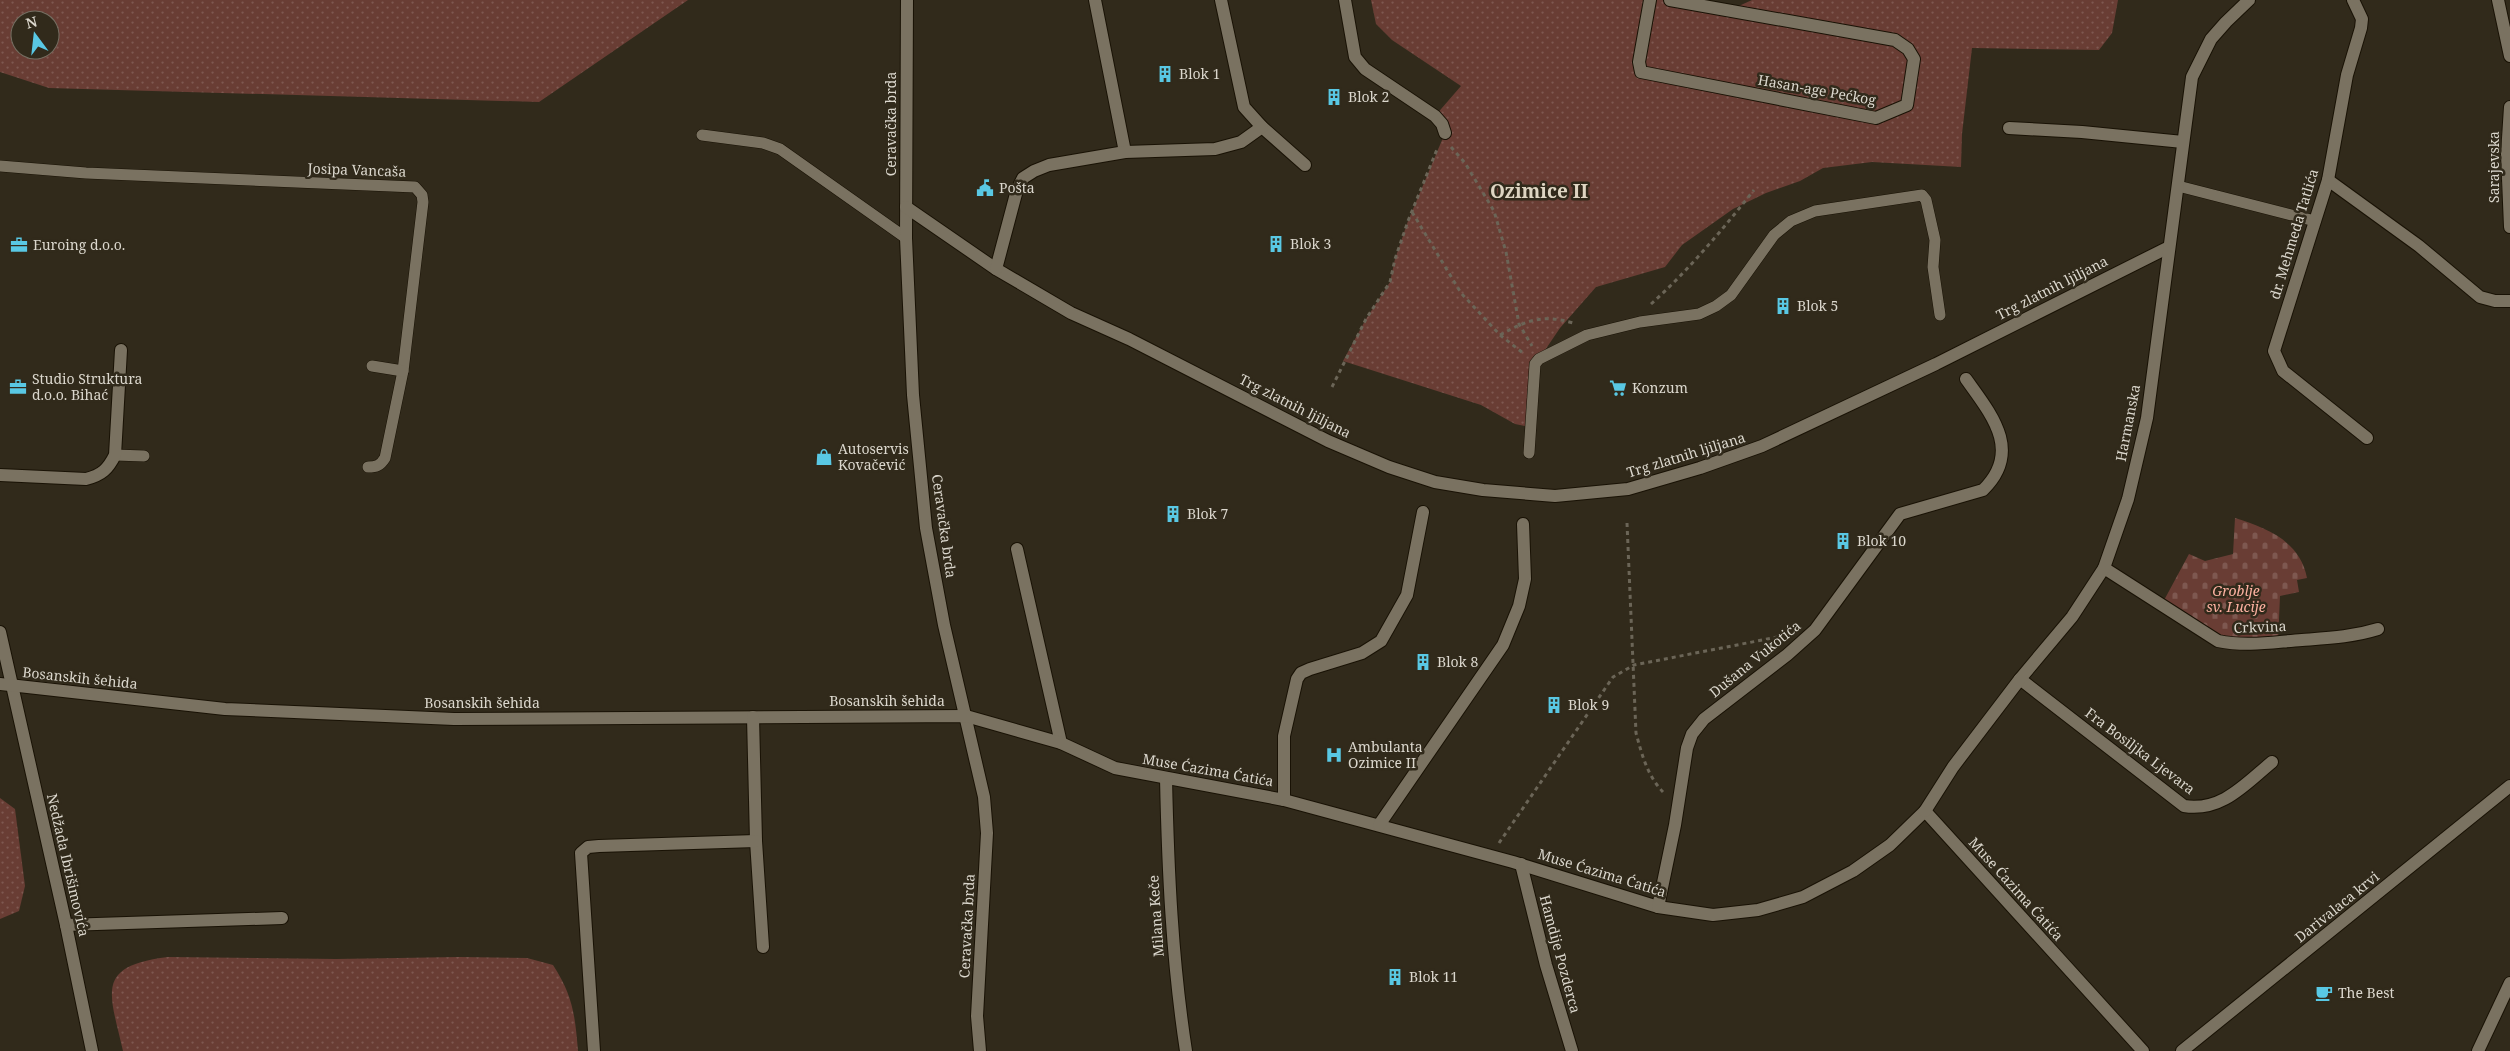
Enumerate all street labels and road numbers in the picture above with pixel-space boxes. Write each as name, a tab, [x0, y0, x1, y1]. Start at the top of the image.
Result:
street label: Hasan-age Pećkog	[1757, 70, 1878, 109]
street label: Ceravačka brda	[881, 72, 900, 176]
street label: Sarajevska	[2484, 131, 2503, 203]
street label: Josipa Vancaša	[306, 158, 407, 181]
street label: dr. Mehmeda Tatlića	[2265, 166, 2322, 301]
street label: Trg zlatnih ljiljana	[1993, 251, 2111, 324]
street label: Trg zlatnih ljiljana	[1236, 369, 1354, 442]
street label: Harmanska	[2111, 383, 2144, 463]
street label: Trg zlatnih ljiljana	[1624, 427, 1748, 482]
street label: Ceravačka brda	[928, 473, 961, 579]
street label: Dušana Vukotića	[1705, 616, 1804, 701]
street label: Crkvina	[2233, 616, 2287, 637]
street label: Bosanskih šehida	[22, 662, 139, 693]
street label: Bosanskih šehida	[829, 691, 945, 710]
street label: Bosanskih šehida	[424, 693, 540, 712]
street label: Fra Bosiljka Ljevara	[2081, 703, 2199, 798]
street label: Muse Ćazima Ćatića	[1141, 749, 1275, 790]
street label: Nedžada Ibrišimovića	[43, 792, 94, 938]
street label: Muse Ćazima Ćatića	[1965, 833, 2068, 945]
street label: Muse Ćazima Ćatića	[1536, 844, 1669, 901]
street label: Darivalaca krvi	[2291, 866, 2383, 946]
street label: Ceravačka brda	[954, 873, 979, 979]
street label: Milana Keče	[1143, 875, 1168, 957]
street label: Hamdije Pozderca	[1536, 893, 1585, 1015]

